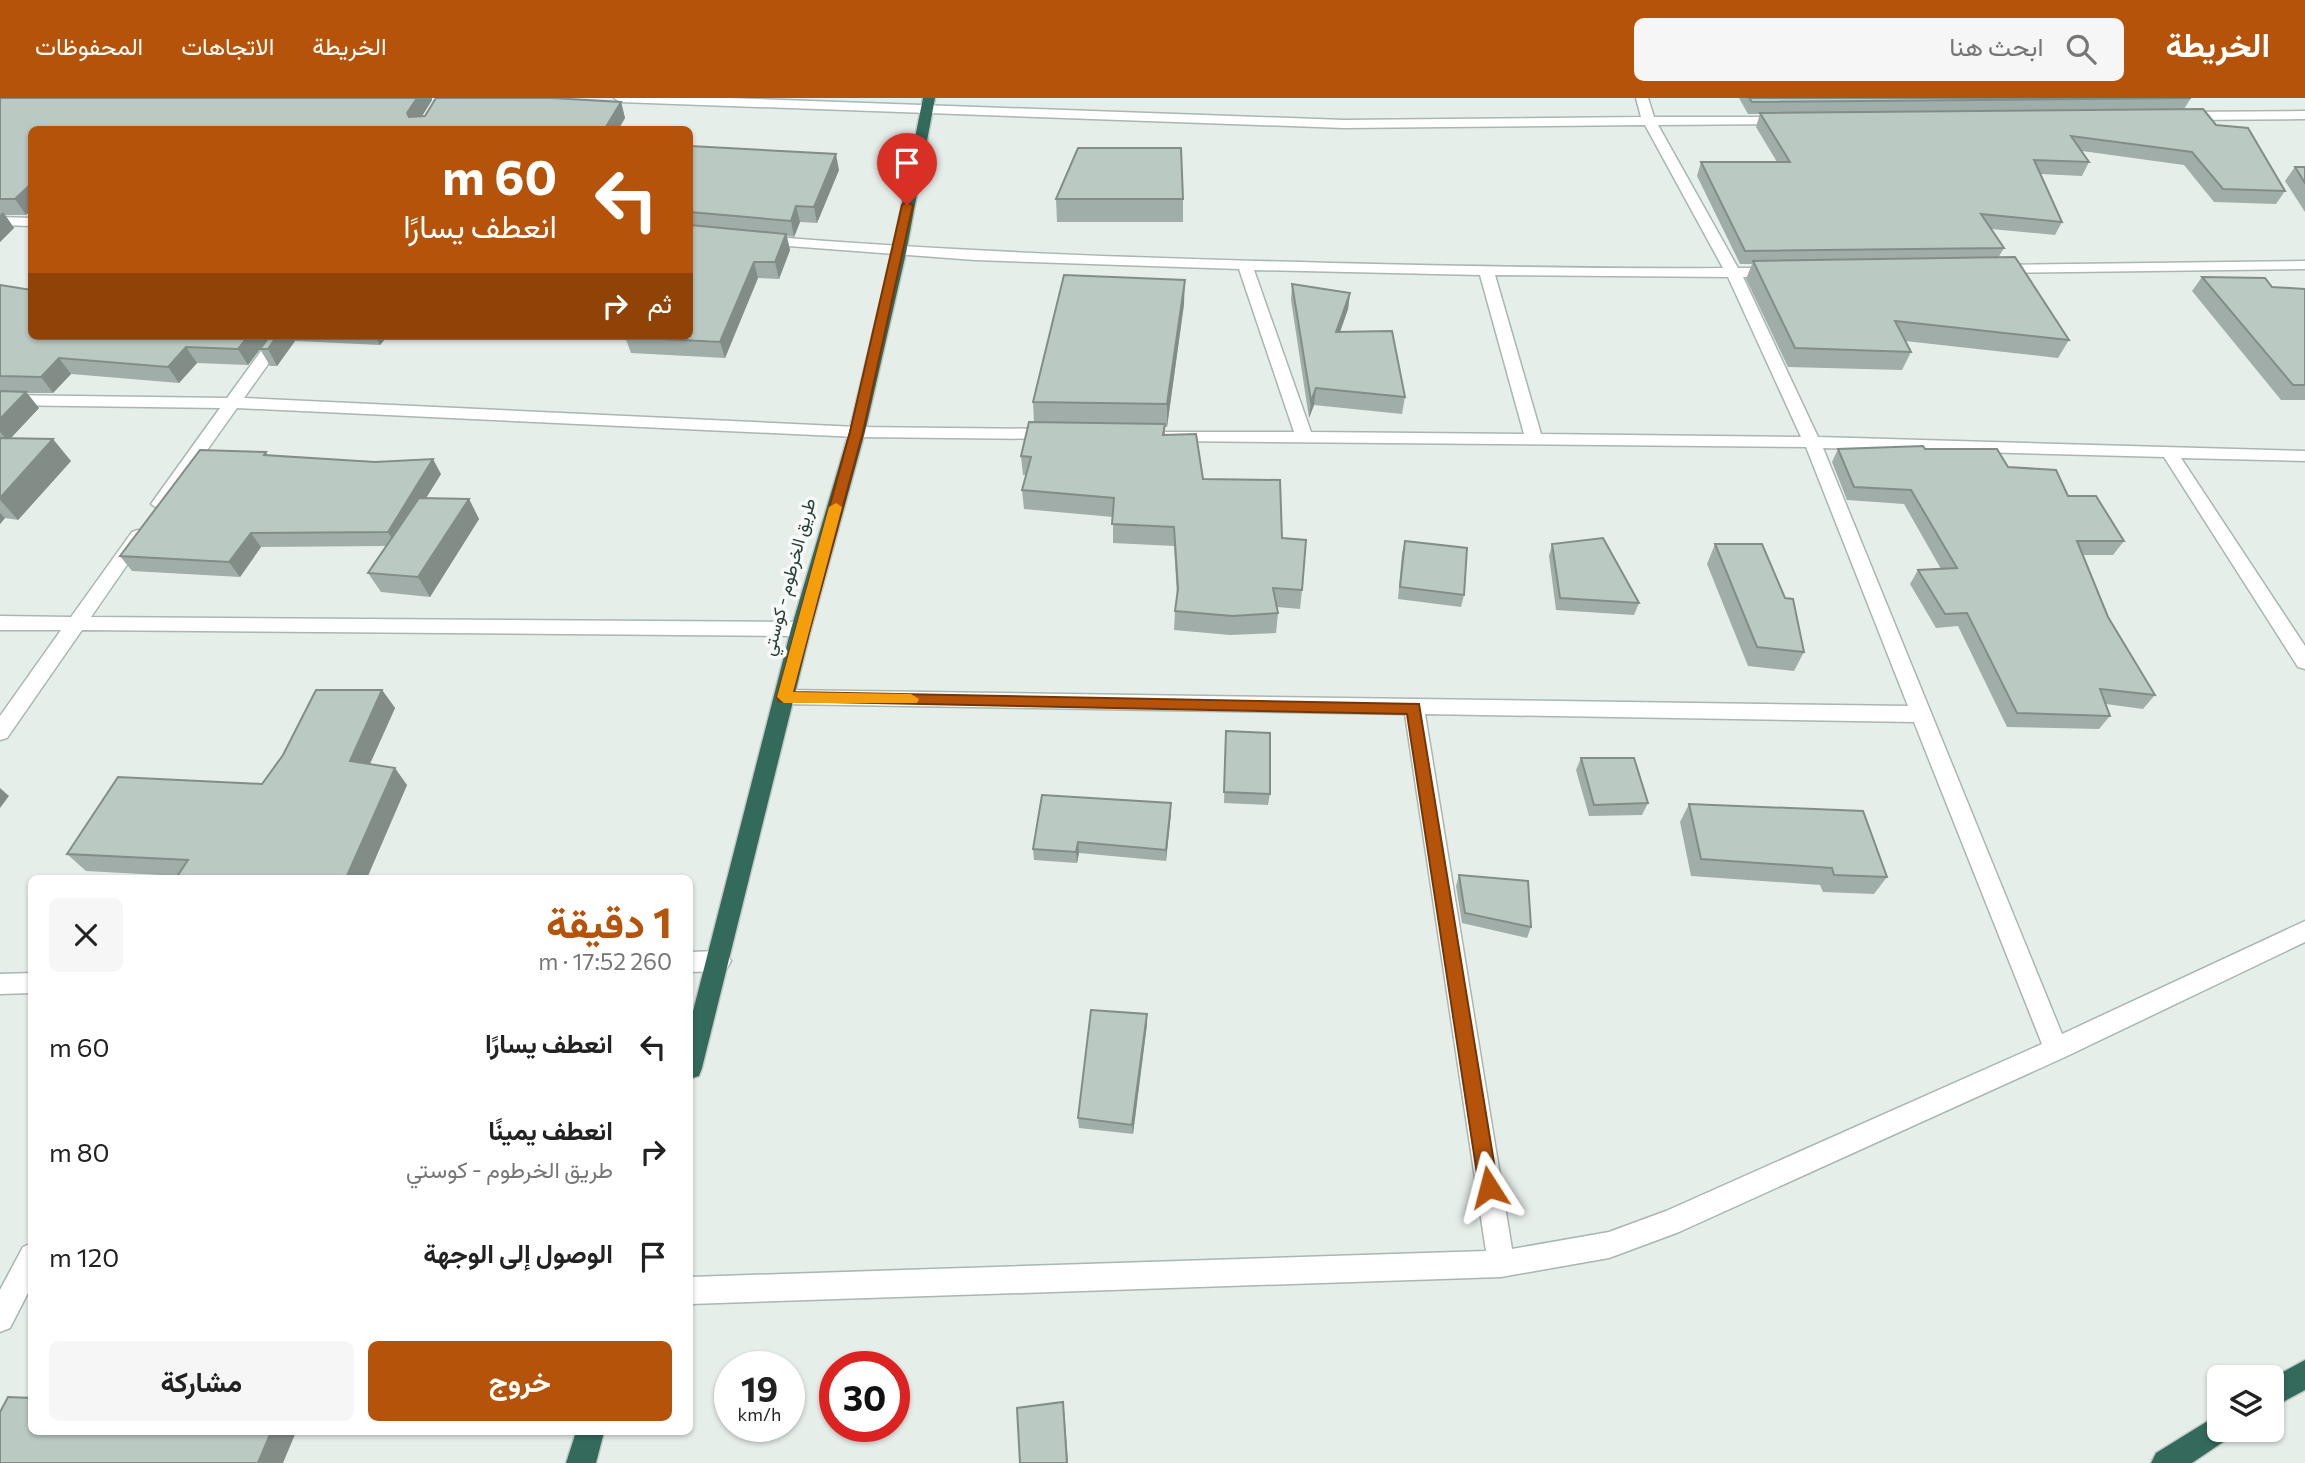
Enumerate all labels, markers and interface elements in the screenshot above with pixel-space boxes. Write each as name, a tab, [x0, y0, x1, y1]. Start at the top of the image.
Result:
search box	[1634, 18, 2124, 81]
text: الخريطة	[2166, 23, 2270, 64]
text: ابحث هنا	[1949, 30, 2044, 61]
icon: search	[2062, 30, 2100, 68]
text: المحفوظات	[35, 31, 143, 60]
text: الاتجاهات	[181, 31, 274, 60]
text: الخريطة	[312, 31, 387, 60]
pin	[877, 133, 937, 205]
icon: arrive	[888, 144, 926, 182]
text: 60 m	[442, 145, 557, 205]
icon: left	[581, 154, 672, 245]
text: انعطف يسارًا	[403, 205, 557, 245]
icon: right	[596, 287, 634, 325]
text: ثم	[648, 287, 672, 318]
street label: طريق الخرطوم - كوستي	[756, 496, 824, 659]
text: 1 دقيقة	[546, 895, 672, 947]
button: close	[49, 898, 123, 972]
text: 260 m · 17:52	[538, 947, 672, 975]
text: انعطف يسارًا	[485, 1027, 613, 1058]
icon: left	[634, 1028, 672, 1066]
text: 60 m	[49, 1031, 109, 1062]
text: انعطف يمينًا	[488, 1114, 613, 1145]
icon: right	[634, 1133, 672, 1171]
text: 80 m	[49, 1136, 109, 1167]
position arrow	[1452, 1150, 1526, 1224]
text: طريق الخرطوم - كوستي	[406, 1155, 613, 1183]
text: الوصول إلى الوجهة	[423, 1237, 613, 1268]
icon: arrive	[634, 1238, 672, 1276]
text: 120 m	[49, 1241, 119, 1272]
button: مشاركة	[49, 1341, 354, 1421]
button: خروج	[368, 1341, 672, 1421]
speed limit sign: 30	[819, 1351, 910, 1442]
map controls	[2207, 1365, 2284, 1442]
button: layers	[2207, 1365, 2284, 1442]
text: 19	[741, 1366, 778, 1409]
text: km/h	[738, 1403, 781, 1425]

